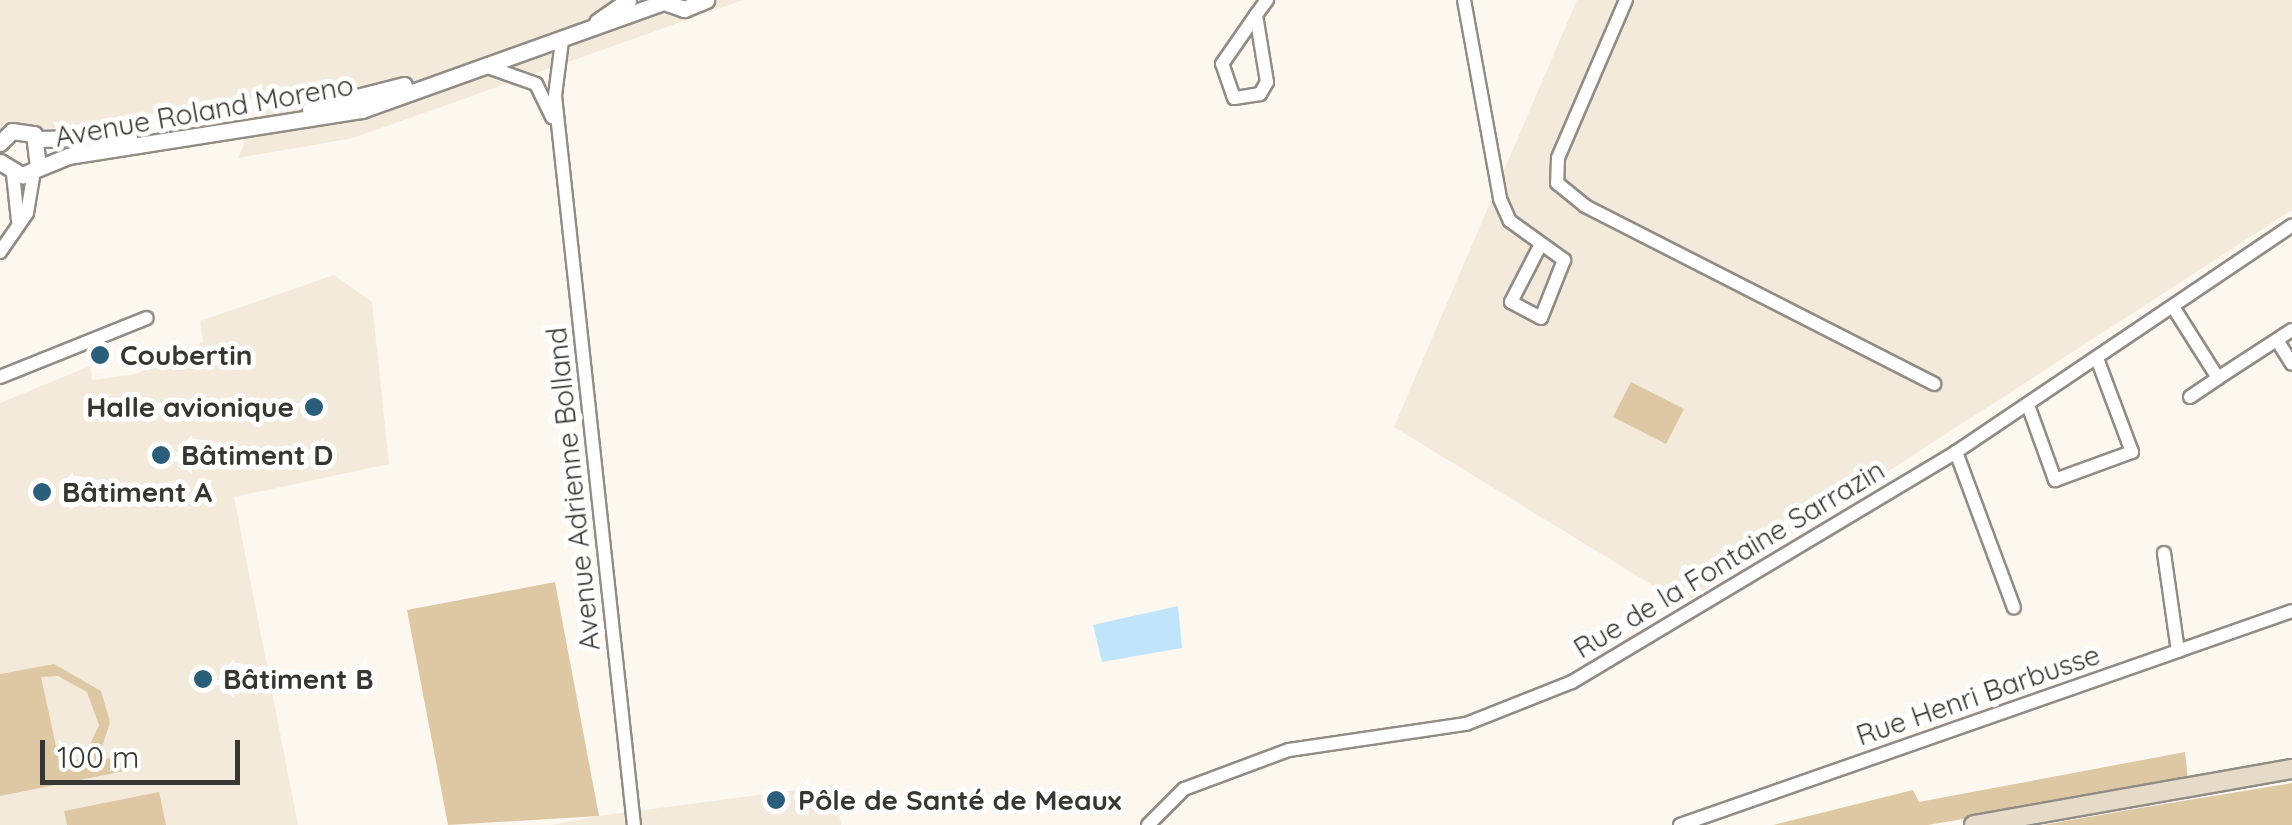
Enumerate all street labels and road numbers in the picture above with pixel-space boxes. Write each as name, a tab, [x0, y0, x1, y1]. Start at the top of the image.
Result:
street label: Avenue Roland Moreno	[52, 68, 356, 154]
street label: Avenue Adrienne Bolland	[539, 326, 607, 652]
street label: Rue de la Fontaine Sarrazin	[1568, 453, 1890, 665]
street label: Rue Henri Barbusse	[1852, 638, 2104, 752]

